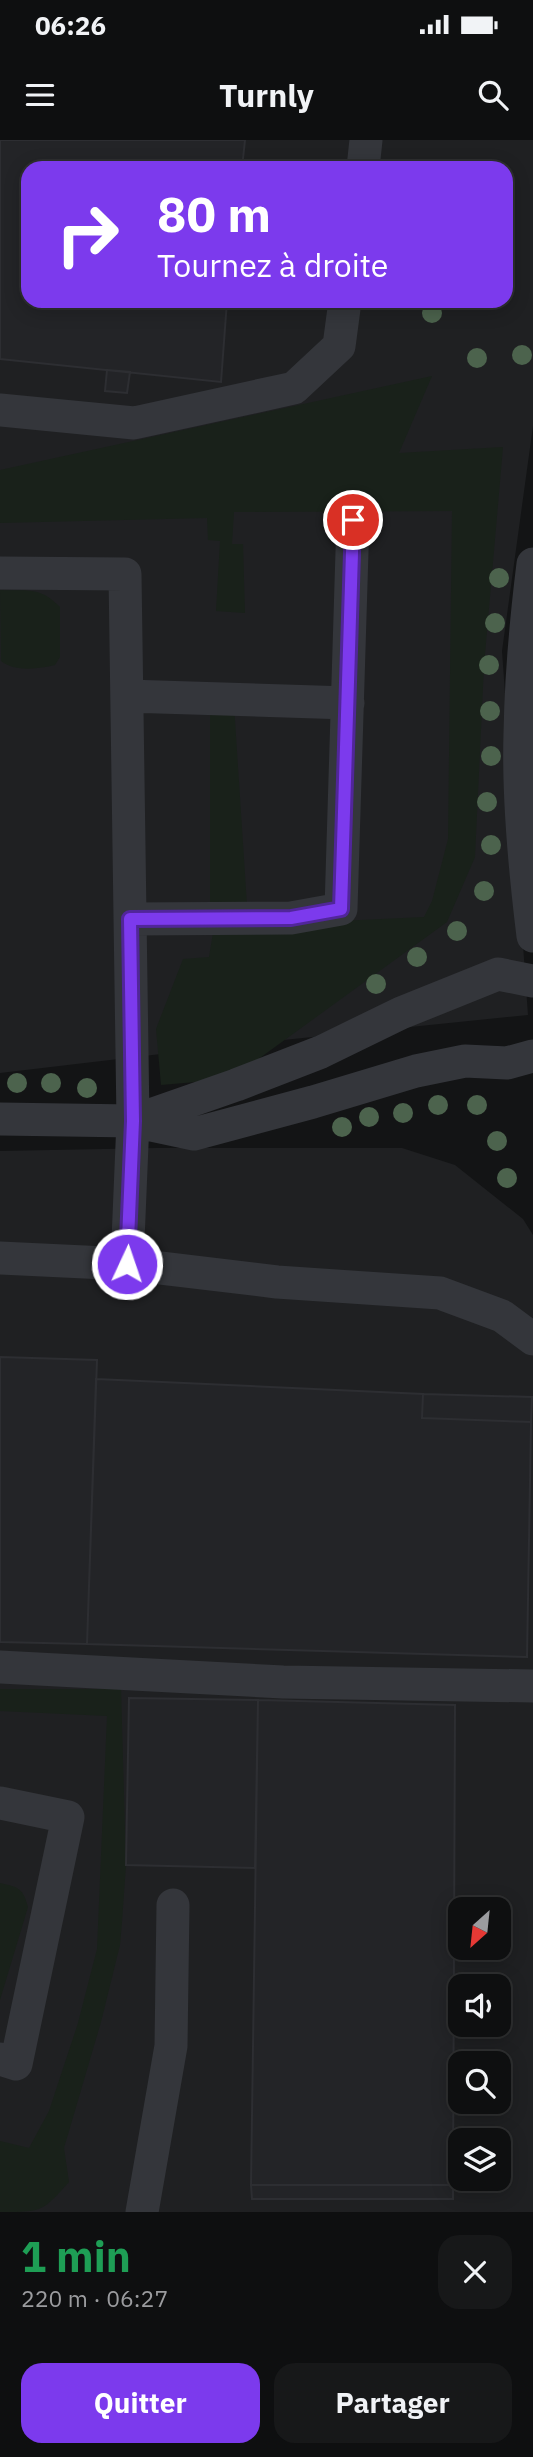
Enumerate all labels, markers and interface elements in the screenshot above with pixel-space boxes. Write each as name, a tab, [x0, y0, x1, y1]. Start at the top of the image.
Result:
text: 06:26	[35, 8, 106, 42]
text: Turnly	[219, 74, 314, 116]
icon: menu	[21, 76, 59, 114]
icon: search	[474, 76, 512, 114]
text: 80 m	[157, 182, 271, 245]
icon: right	[42, 189, 133, 280]
text: Tournez à droite	[157, 244, 388, 286]
pin	[323, 490, 383, 550]
icon: arrive	[334, 501, 372, 539]
position arrow	[90, 1227, 164, 1301]
north arrow	[448, 1897, 511, 1960]
map controls	[448, 1897, 511, 2191]
button: sound	[448, 1974, 511, 2037]
button: search	[448, 2051, 511, 2114]
button: layers	[448, 2128, 511, 2191]
text: 1 min	[21, 2229, 131, 2284]
button: close	[438, 2235, 512, 2309]
text: 220 m · 06:27	[21, 2283, 168, 2313]
button: Quitter	[21, 2363, 260, 2443]
button: Partager	[274, 2363, 512, 2443]

